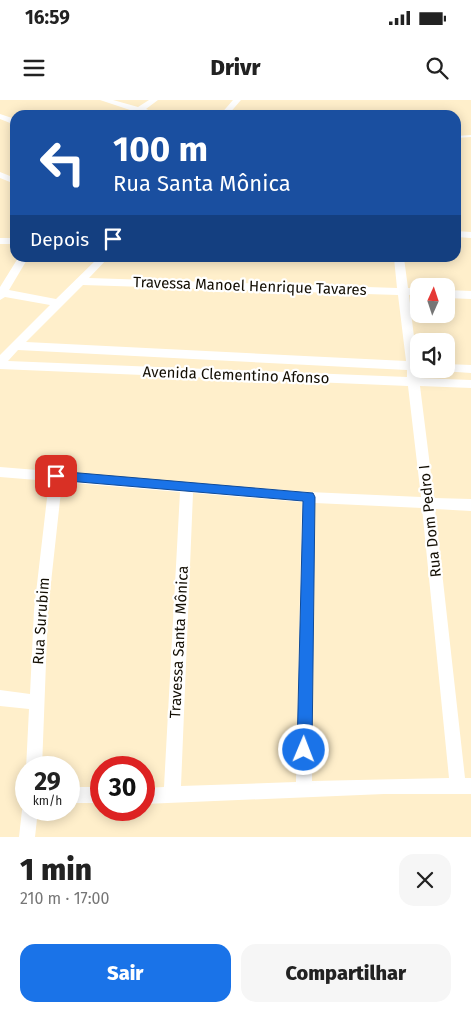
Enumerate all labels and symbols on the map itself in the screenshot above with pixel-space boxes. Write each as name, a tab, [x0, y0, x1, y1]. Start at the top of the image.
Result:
street label: Travessa Manoel Henrique Tavares	[133, 273, 367, 299]
north arrow	[410, 278, 455, 322]
street label: Avenida Clementino Afonso	[142, 363, 330, 387]
pin	[35, 455, 77, 497]
street label: Rua Dom Pedro I	[415, 464, 445, 578]
street label: Travessa Santa Mônica	[166, 565, 192, 719]
street label: Rua Surubim	[29, 577, 53, 665]
position arrow	[277, 723, 329, 775]
speed limit sign: 30	[90, 756, 155, 821]

